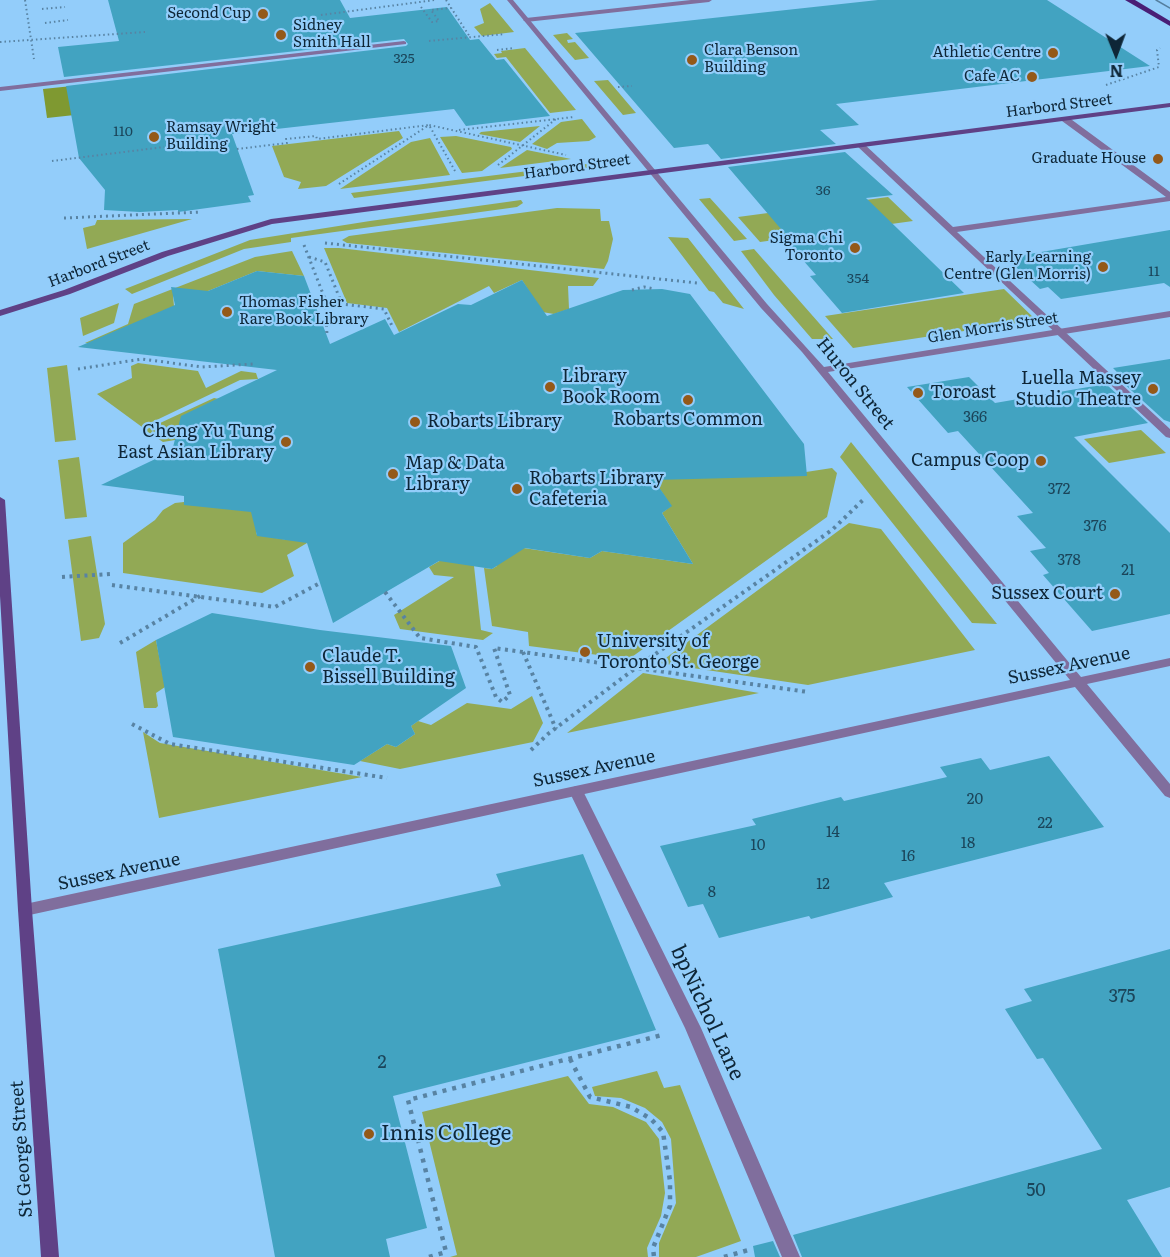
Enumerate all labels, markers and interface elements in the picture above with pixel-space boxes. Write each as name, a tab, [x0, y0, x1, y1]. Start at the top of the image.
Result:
place label: Second Cup	[167, 5, 251, 23]
marker: Second Cup	[256, 7, 270, 21]
place label: Sidney Smith Hall	[293, 17, 371, 52]
north arrow	[1086, 24, 1146, 84]
marker: Sidney Smith Hall	[274, 28, 288, 42]
place label: Clara Benson Building	[704, 42, 798, 77]
place label: Athletic Centre	[933, 44, 1041, 62]
marker: Athletic Centre	[1046, 46, 1060, 60]
house number: 325	[393, 51, 415, 67]
marker: Clara Benson Building	[685, 53, 699, 67]
text: N	[1109, 60, 1123, 84]
place label: Cafe AC	[964, 68, 1020, 86]
marker: Cafe AC	[1025, 70, 1039, 84]
street label: Harbord Street	[1005, 91, 1113, 121]
place label: Ramsay Wright Building	[166, 119, 276, 154]
house number: 110	[113, 124, 133, 140]
marker: Ramsay Wright Building	[147, 130, 161, 144]
place label: Graduate House	[1032, 150, 1146, 168]
street label: Harbord Street	[523, 151, 631, 183]
marker: Graduate House	[1151, 152, 1165, 166]
house number: 36	[815, 183, 831, 199]
place label: Sigma Chi Toronto	[770, 230, 843, 265]
street label: Harbord Street	[46, 236, 152, 292]
marker: Sigma Chi Toronto	[848, 241, 862, 255]
place label: Early Learning Centre (Glen Morris)	[944, 249, 1091, 284]
marker: Early Learning Centre (Glen Morris)	[1096, 260, 1110, 274]
house number: 11	[1148, 264, 1160, 280]
house number: 354	[847, 271, 869, 287]
place label: Thomas Fisher Rare Book Library	[239, 294, 369, 329]
marker: Thomas Fisher Rare Book Library	[220, 305, 234, 319]
street label: Glen Morris Street	[926, 309, 1060, 347]
street label: Huron Street	[811, 334, 899, 434]
place label: Library Book Room	[562, 366, 660, 409]
place label: Luella Massey Studio Theatre	[1016, 368, 1141, 410]
marker: Library Book Room	[543, 380, 557, 394]
place label: Toroast	[930, 382, 996, 404]
marker: Luella Massey Studio Theatre	[1146, 382, 1160, 396]
marker: Toroast	[911, 386, 925, 400]
marker: Robarts Common	[681, 393, 695, 407]
place label: Robarts Common	[613, 409, 763, 431]
house number: 366	[963, 409, 987, 427]
place label: Robarts Library	[427, 411, 562, 433]
marker: Robarts Library	[408, 415, 422, 429]
place label: Cheng Yu Tung East Asian Library	[117, 421, 274, 464]
marker: Cheng Yu Tung East Asian Library	[279, 435, 293, 449]
place label: Campus Coop	[911, 450, 1029, 472]
place label: Map & Data Library	[405, 453, 505, 496]
marker: Campus Coop	[1034, 454, 1048, 468]
marker: Map & Data Library	[386, 467, 400, 481]
place label: Robarts Library Cafeteria	[529, 468, 664, 510]
house number: 372	[1048, 481, 1070, 499]
marker: Robarts Library Cafeteria	[510, 482, 524, 496]
house number: 376	[1083, 518, 1107, 536]
house number: 378	[1057, 552, 1081, 570]
house number: 21	[1121, 562, 1135, 580]
place label: Sussex Court	[991, 583, 1103, 605]
marker: Sussex Court	[1108, 587, 1122, 601]
place label: University of Toronto St. George	[597, 631, 759, 674]
street label: Sussex Avenue	[1006, 642, 1132, 690]
marker: University of Toronto St. George	[578, 645, 592, 659]
place label: Claude T. Bissell Building	[322, 646, 455, 688]
marker: Claude T. Bissell Building	[303, 660, 317, 674]
street label: Sussex Avenue	[531, 745, 657, 793]
house number: 20	[967, 791, 983, 809]
house number: 22	[1037, 815, 1053, 833]
house number: 14	[826, 824, 840, 842]
house number: 18	[961, 835, 975, 853]
house number: 10	[751, 837, 765, 855]
street label: Sussex Avenue	[56, 848, 182, 896]
house number: 16	[901, 848, 915, 866]
house number: 12	[816, 876, 830, 894]
house number: 8	[708, 884, 716, 902]
street label: bpNichol Lane	[665, 942, 749, 1084]
house number: 375	[1108, 986, 1136, 1008]
house number: 2	[377, 1052, 387, 1074]
street label: St George Street	[6, 1080, 38, 1218]
place label: Innis College	[381, 1121, 511, 1147]
marker: Innis College	[362, 1127, 376, 1141]
house number: 50	[1026, 1180, 1046, 1202]

